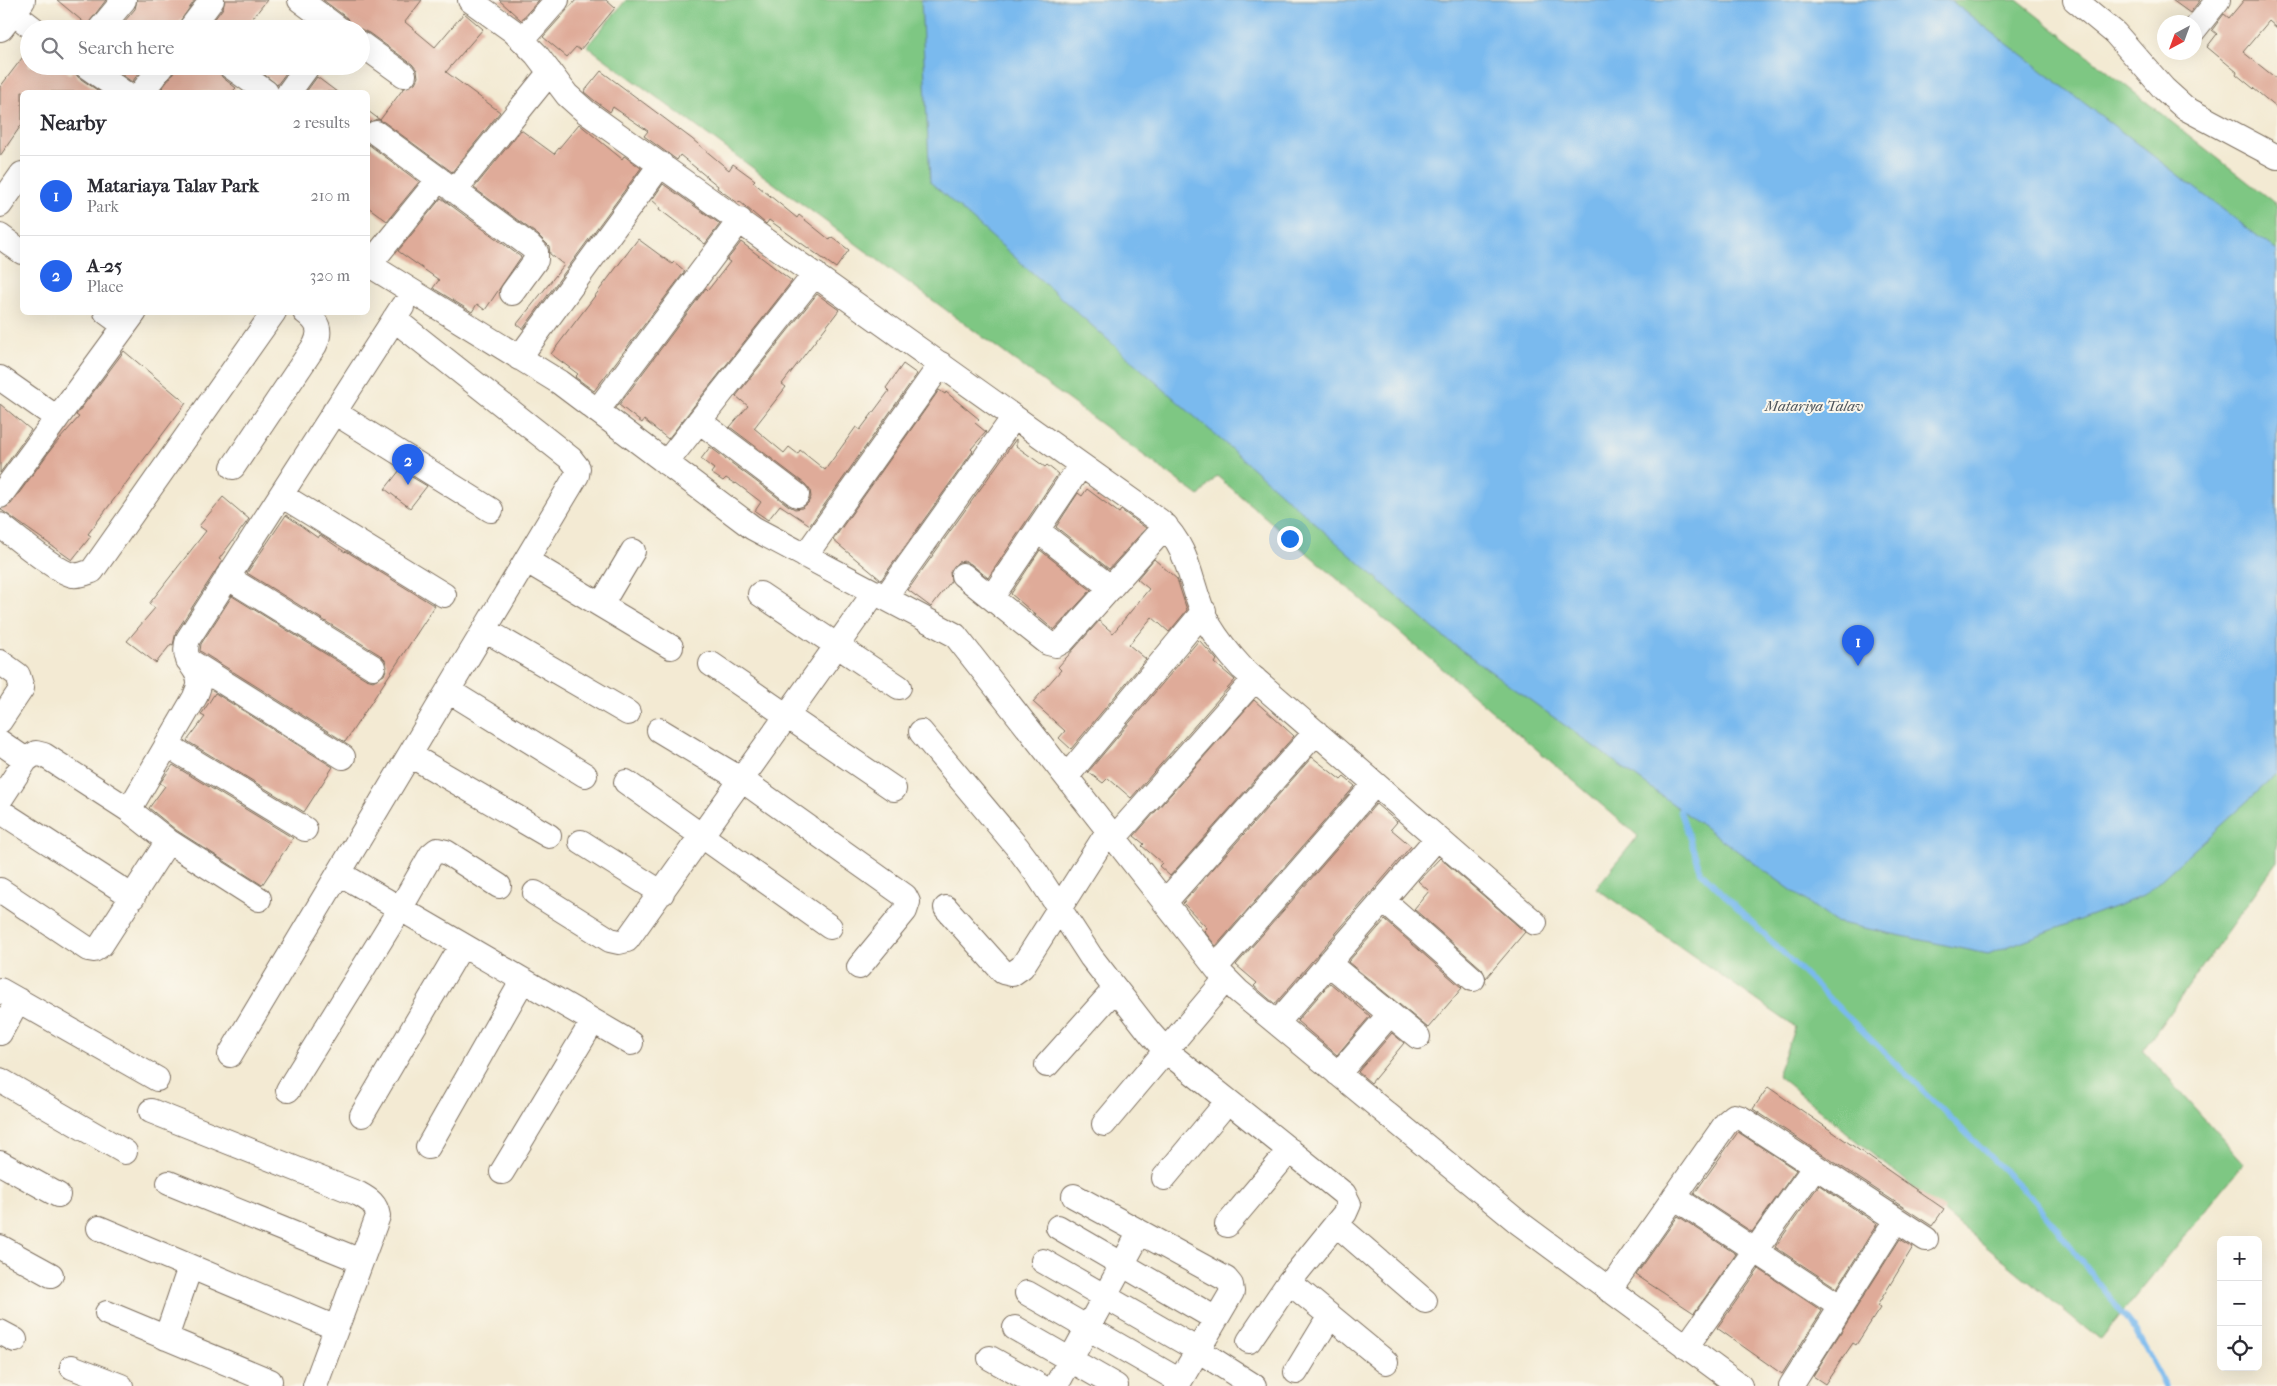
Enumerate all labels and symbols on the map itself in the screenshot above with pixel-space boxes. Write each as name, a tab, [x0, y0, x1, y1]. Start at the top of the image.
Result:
north arrow	[2157, 15, 2202, 60]
water label: Matariya Talav	[1764, 397, 1863, 415]
pin: 2	[392, 444, 424, 485]
your location	[1277, 526, 1303, 552]
pin: 1	[1842, 625, 1874, 666]

